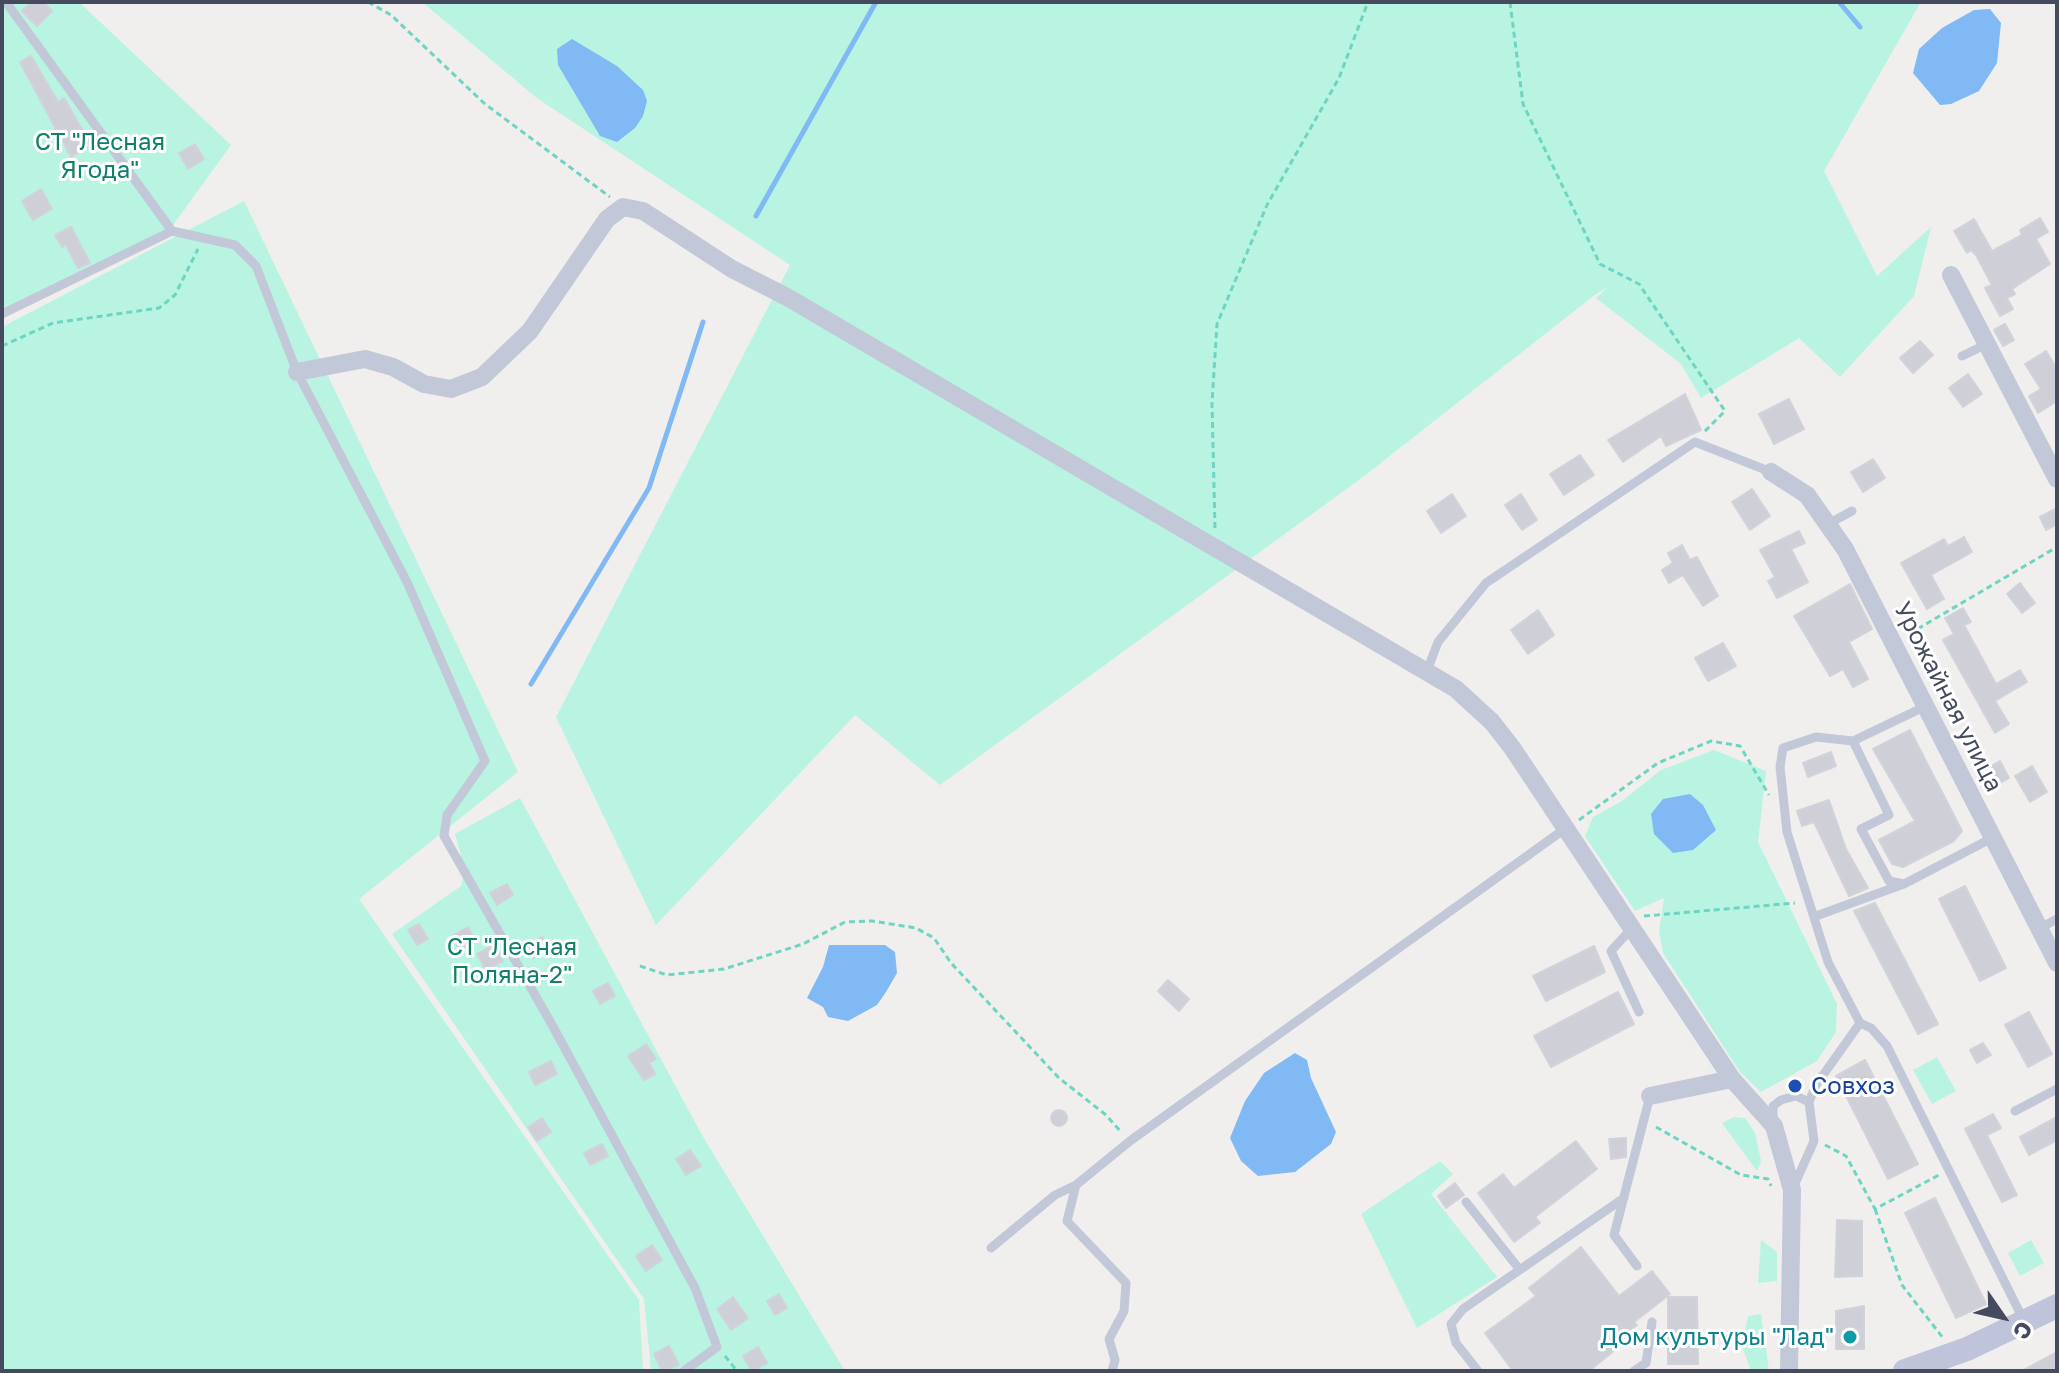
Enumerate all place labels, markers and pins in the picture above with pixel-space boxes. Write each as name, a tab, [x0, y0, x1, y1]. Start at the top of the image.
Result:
place label: Совхоз	[1811, 1072, 1895, 1100]
marker: Совхоз	[1786, 1077, 1804, 1095]
place label: Дом культуры "Лад"	[1600, 1323, 1834, 1351]
marker: Дом культуры "Лад"	[1841, 1328, 1859, 1346]

